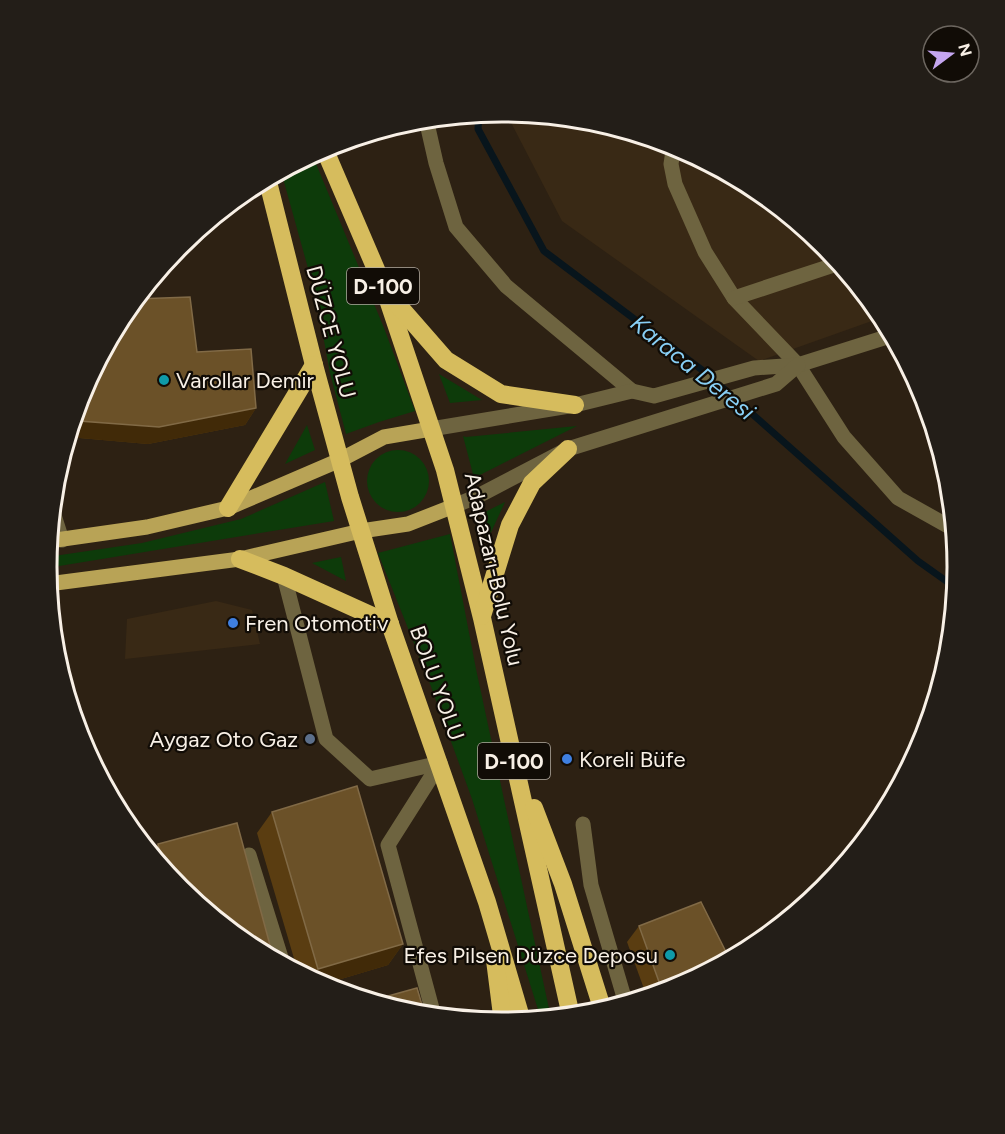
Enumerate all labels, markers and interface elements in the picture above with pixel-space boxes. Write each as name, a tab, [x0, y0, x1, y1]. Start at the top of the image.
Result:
north arrow	[921, 24, 981, 84]
text: N	[954, 41, 976, 59]
street label: DÜZCE YOLU	[300, 263, 362, 401]
road number: D-100	[347, 268, 419, 304]
water label: Karaca Deresi	[625, 308, 761, 426]
place label: Varollar Demir	[176, 367, 315, 394]
marker: Varollar Demir	[157, 373, 171, 387]
street label: Adapazarı-Bolu Yolu	[459, 470, 529, 668]
place label: Fren Otomotiv	[245, 610, 389, 637]
marker: Fren Otomotiv	[226, 616, 240, 630]
street label: BOLU YOLU	[404, 622, 470, 744]
place label: Aygaz Oto Gaz	[149, 726, 298, 753]
marker: Aygaz Oto Gaz	[303, 732, 317, 746]
road number: D-100	[478, 743, 550, 779]
place label: Koreli Büfe	[579, 746, 686, 773]
marker: Koreli Büfe	[560, 752, 574, 766]
place label: Efes Pilsen Düzce Deposu	[404, 942, 658, 969]
marker: Efes Pilsen Düzce Deposu	[663, 948, 677, 962]

